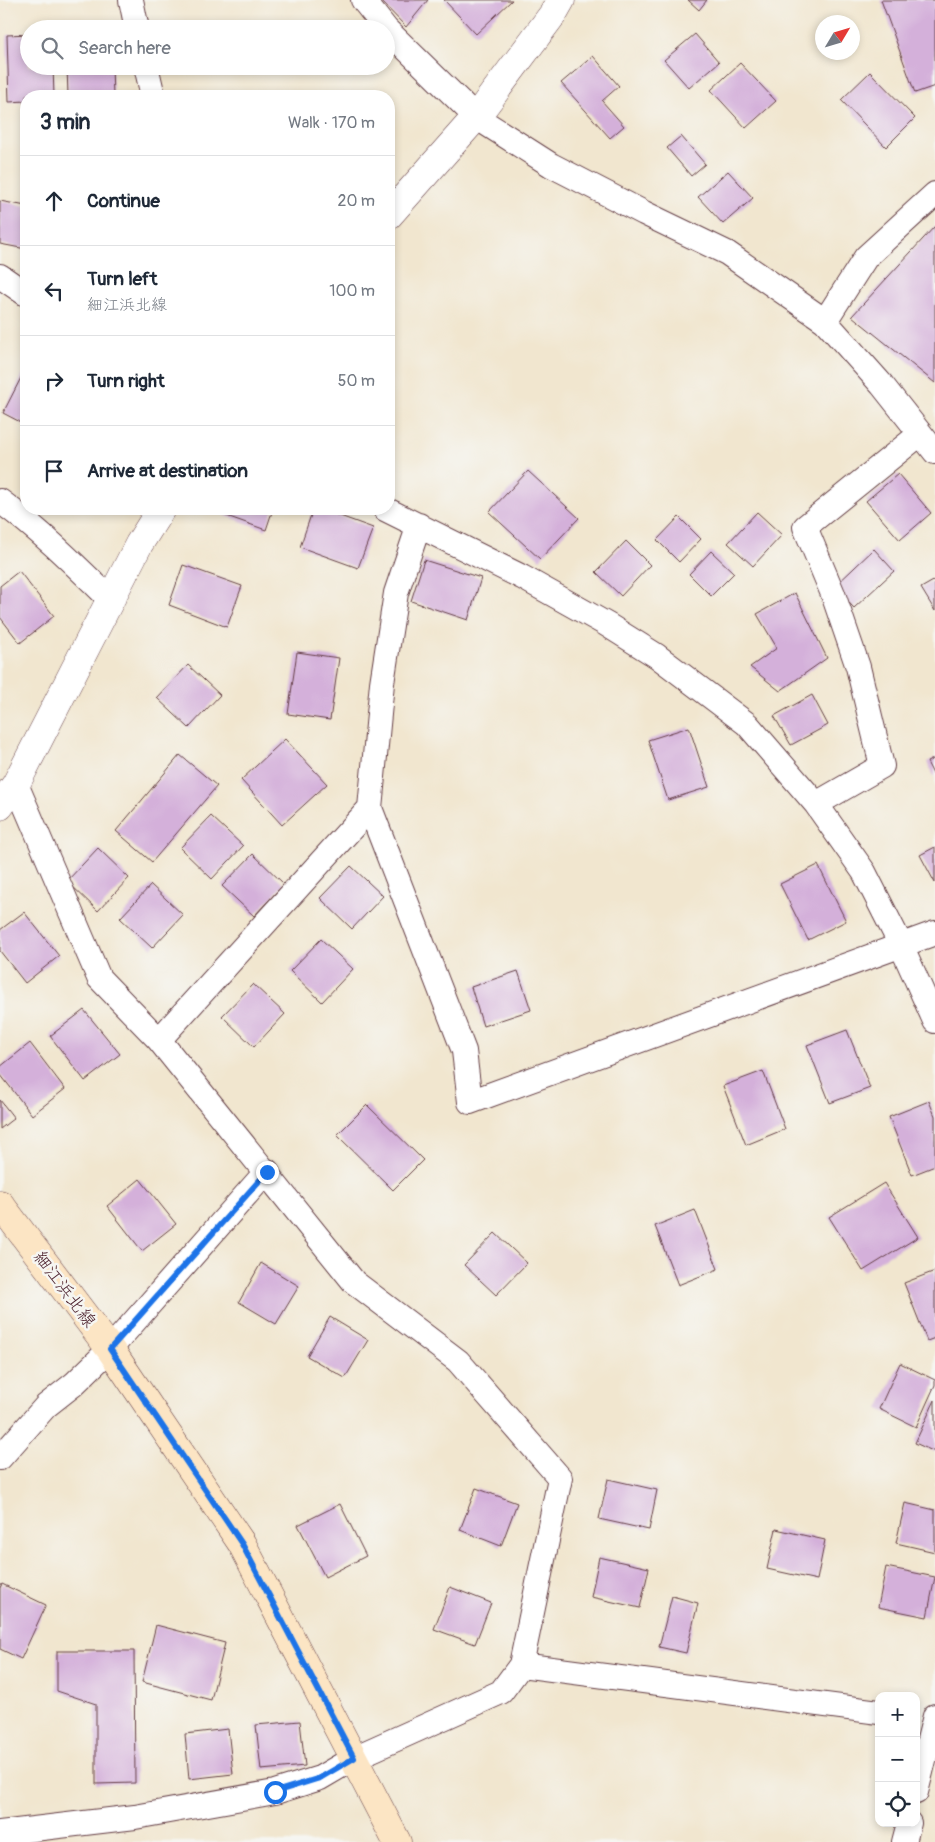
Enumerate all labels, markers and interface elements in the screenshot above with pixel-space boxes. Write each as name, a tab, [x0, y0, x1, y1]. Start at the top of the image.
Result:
north arrow	[815, 15, 860, 60]
search box	[20, 20, 395, 75]
icon: search	[38, 34, 66, 62]
text: Search here	[78, 36, 171, 60]
text: 3 min	[40, 109, 90, 136]
text: Walk · 170 m	[288, 113, 375, 133]
icon: ahead	[40, 187, 68, 215]
text: Continue	[87, 189, 160, 213]
text: 20 m	[337, 191, 375, 211]
text: Turn left	[87, 267, 157, 291]
icon: left	[40, 277, 68, 305]
text: 100 m	[329, 281, 375, 301]
text: 細江浜北線	[87, 295, 167, 315]
icon: right	[40, 367, 68, 395]
text: Turn right	[87, 369, 165, 393]
text: 50 m	[338, 371, 375, 391]
icon: arrive	[40, 457, 68, 485]
text: Arrive at destination	[87, 459, 248, 483]
route end	[256, 1161, 279, 1184]
street label: 細江浜北線	[28, 1246, 101, 1332]
map controls	[875, 1692, 920, 1827]
button: +	[875, 1692, 920, 1737]
button: −	[875, 1737, 920, 1782]
route start	[264, 1781, 287, 1804]
button: locate	[875, 1782, 920, 1827]

